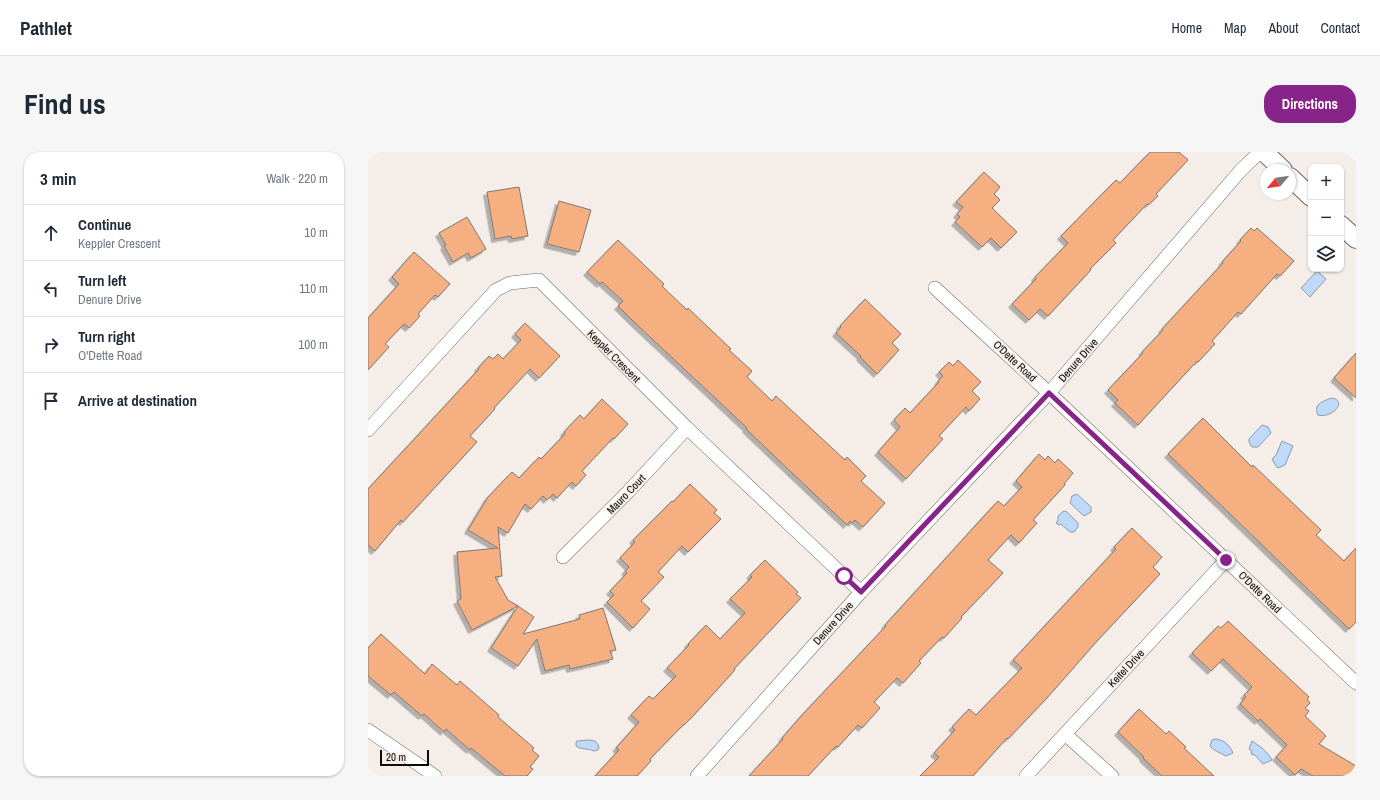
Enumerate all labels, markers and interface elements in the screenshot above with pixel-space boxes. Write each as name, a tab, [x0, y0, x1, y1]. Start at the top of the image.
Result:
text: Pathlet	[20, 15, 72, 41]
text: Home	[1171, 19, 1202, 37]
text: Map	[1224, 19, 1246, 37]
text: About	[1268, 19, 1298, 37]
text: Contact	[1320, 19, 1360, 37]
text: Find us	[24, 85, 106, 123]
button: Directions	[1264, 85, 1356, 123]
north arrow	[1260, 164, 1296, 200]
map controls	[1308, 164, 1344, 272]
button: +	[1308, 164, 1344, 200]
text: 3 min	[40, 167, 76, 190]
text: Walk · 220 m	[266, 170, 328, 187]
button: −	[1308, 200, 1344, 236]
text: Continue	[78, 214, 131, 235]
icon: ahead	[40, 222, 62, 244]
text: 10 m	[304, 224, 328, 241]
text: Keppler Crescent	[78, 235, 160, 252]
button: layers	[1308, 236, 1344, 272]
text: Turn left	[78, 270, 126, 291]
icon: left	[40, 278, 62, 300]
text: 110 m	[299, 280, 328, 297]
text: Denure Drive	[78, 291, 141, 308]
text: Turn right	[78, 326, 135, 347]
street label: Keppler Crescent	[584, 326, 644, 386]
icon: right	[40, 334, 62, 356]
street label: Denure Drive	[1055, 335, 1101, 385]
text: 100 m	[298, 336, 328, 353]
street label: O'Dette Road	[990, 337, 1040, 385]
text: O'Dette Road	[78, 347, 142, 364]
icon: arrive	[40, 390, 62, 412]
text: Arrive at destination	[78, 390, 197, 411]
street label: Mauro Court	[604, 471, 649, 517]
route end	[1217, 551, 1235, 569]
route start	[835, 567, 853, 585]
street label: O'Dette Road	[1236, 568, 1284, 616]
street label: Denure Drive	[810, 598, 856, 648]
street label: Keitel Drive	[1105, 646, 1147, 690]
scale bar	[380, 748, 429, 767]
text: 20 m	[386, 750, 406, 764]

